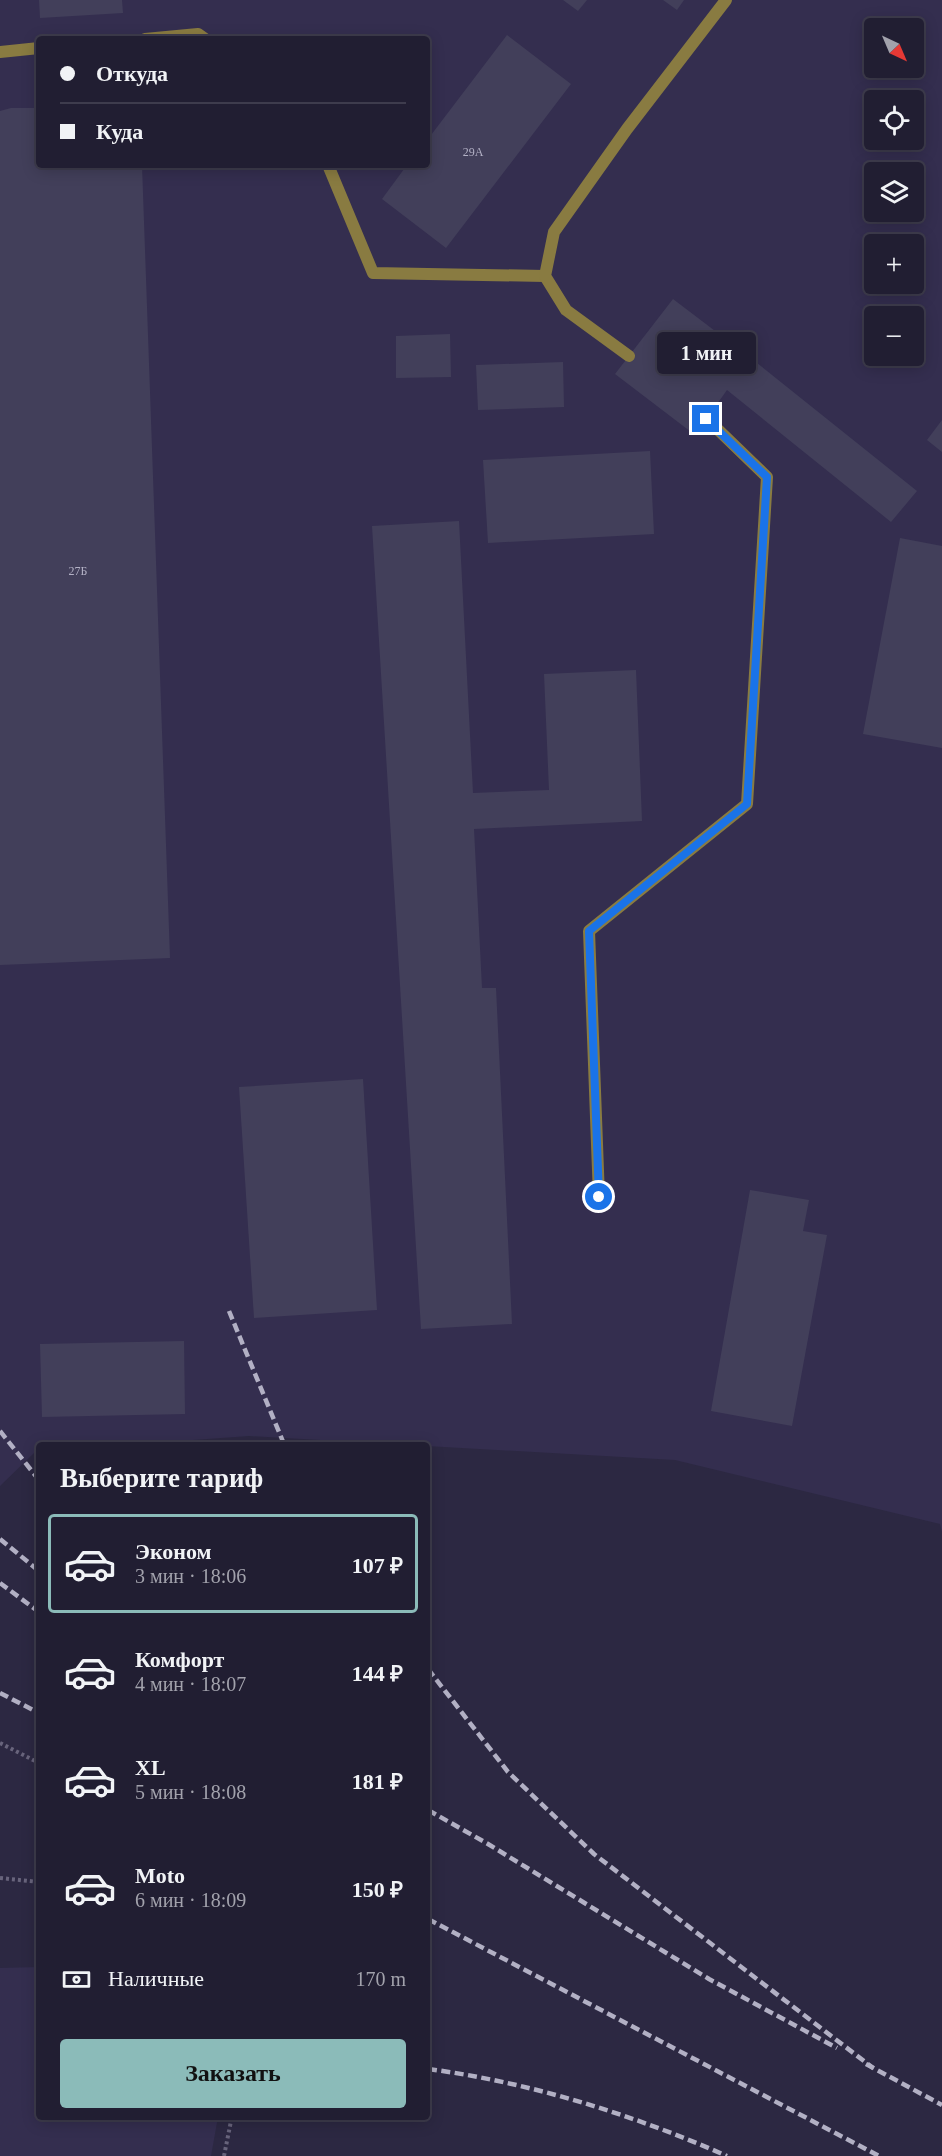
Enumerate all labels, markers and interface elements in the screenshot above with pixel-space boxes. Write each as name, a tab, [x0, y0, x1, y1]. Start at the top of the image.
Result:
north arrow	[864, 18, 924, 78]
map controls	[864, 18, 924, 366]
text: Откуда	[96, 61, 168, 86]
button: locate	[864, 90, 924, 150]
text: Куда	[96, 119, 143, 144]
house number: 29А	[463, 145, 484, 159]
button: layers	[864, 162, 924, 222]
button: +	[864, 234, 924, 294]
button: −	[864, 306, 924, 366]
callout: 1 мин	[656, 332, 756, 374]
text: 1 мин	[681, 342, 732, 364]
route end	[692, 405, 719, 432]
house number: 27Б	[69, 564, 88, 578]
route start	[585, 1183, 612, 1210]
text: Выберите тариф	[60, 1463, 263, 1493]
icon: car	[63, 1537, 117, 1591]
text: Эконом	[135, 1539, 212, 1564]
text: 107 ₽	[352, 1553, 403, 1578]
text: 3 мин · 18:06	[135, 1565, 246, 1587]
icon: car	[63, 1645, 117, 1699]
text: Комфорт	[135, 1647, 224, 1672]
text: 144 ₽	[352, 1661, 403, 1686]
text: 4 мин · 18:07	[135, 1673, 246, 1695]
icon: car	[63, 1753, 117, 1807]
text: XL	[135, 1755, 166, 1780]
text: 181 ₽	[352, 1769, 403, 1794]
text: 5 мин · 18:08	[135, 1781, 246, 1803]
icon: car	[63, 1861, 117, 1915]
text: Moto	[135, 1863, 185, 1888]
text: 150 ₽	[352, 1877, 403, 1902]
text: 6 мин · 18:09	[135, 1889, 246, 1911]
icon: cash	[60, 1963, 93, 1996]
text: Наличные	[108, 1966, 204, 1991]
text: 170 m	[355, 1968, 406, 1990]
button: Заказать	[60, 2039, 406, 2108]

